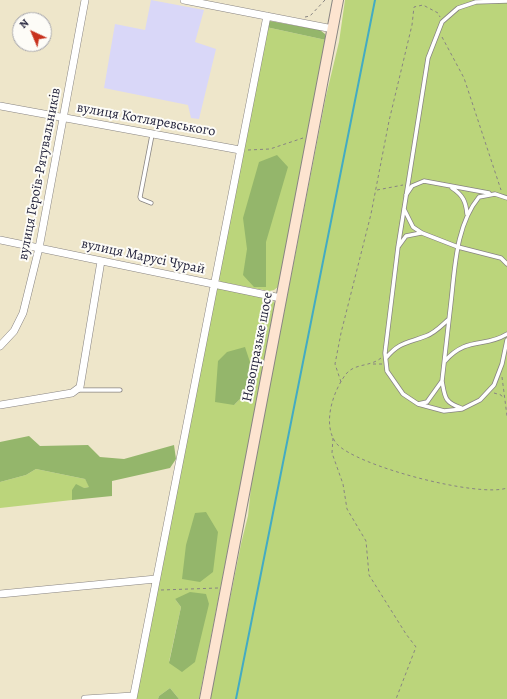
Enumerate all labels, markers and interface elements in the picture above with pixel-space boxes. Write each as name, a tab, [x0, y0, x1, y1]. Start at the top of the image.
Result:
north arrow	[12, 12, 52, 52]
text: N	[16, 16, 32, 32]
street label: вулиця Героїв-Рятувальників	[15, 86, 65, 262]
street label: вулиця Котляревського	[75, 100, 217, 140]
street label: вулиця Марусі Чурай	[80, 236, 206, 278]
street label: Новопразьке шосе	[239, 290, 277, 404]

